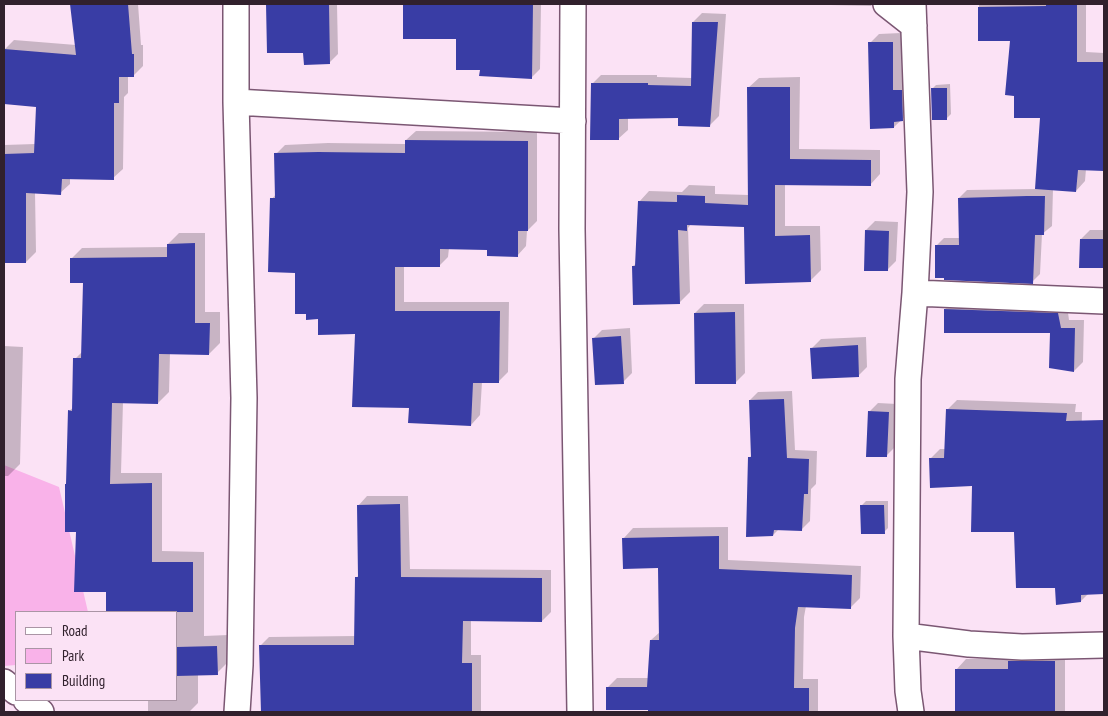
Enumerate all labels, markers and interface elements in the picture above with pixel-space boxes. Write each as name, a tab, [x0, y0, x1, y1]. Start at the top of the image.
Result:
legend	[15, 611, 178, 701]
text: Road	[62, 621, 88, 640]
text: Park	[62, 646, 84, 665]
text: Building	[62, 671, 105, 690]

